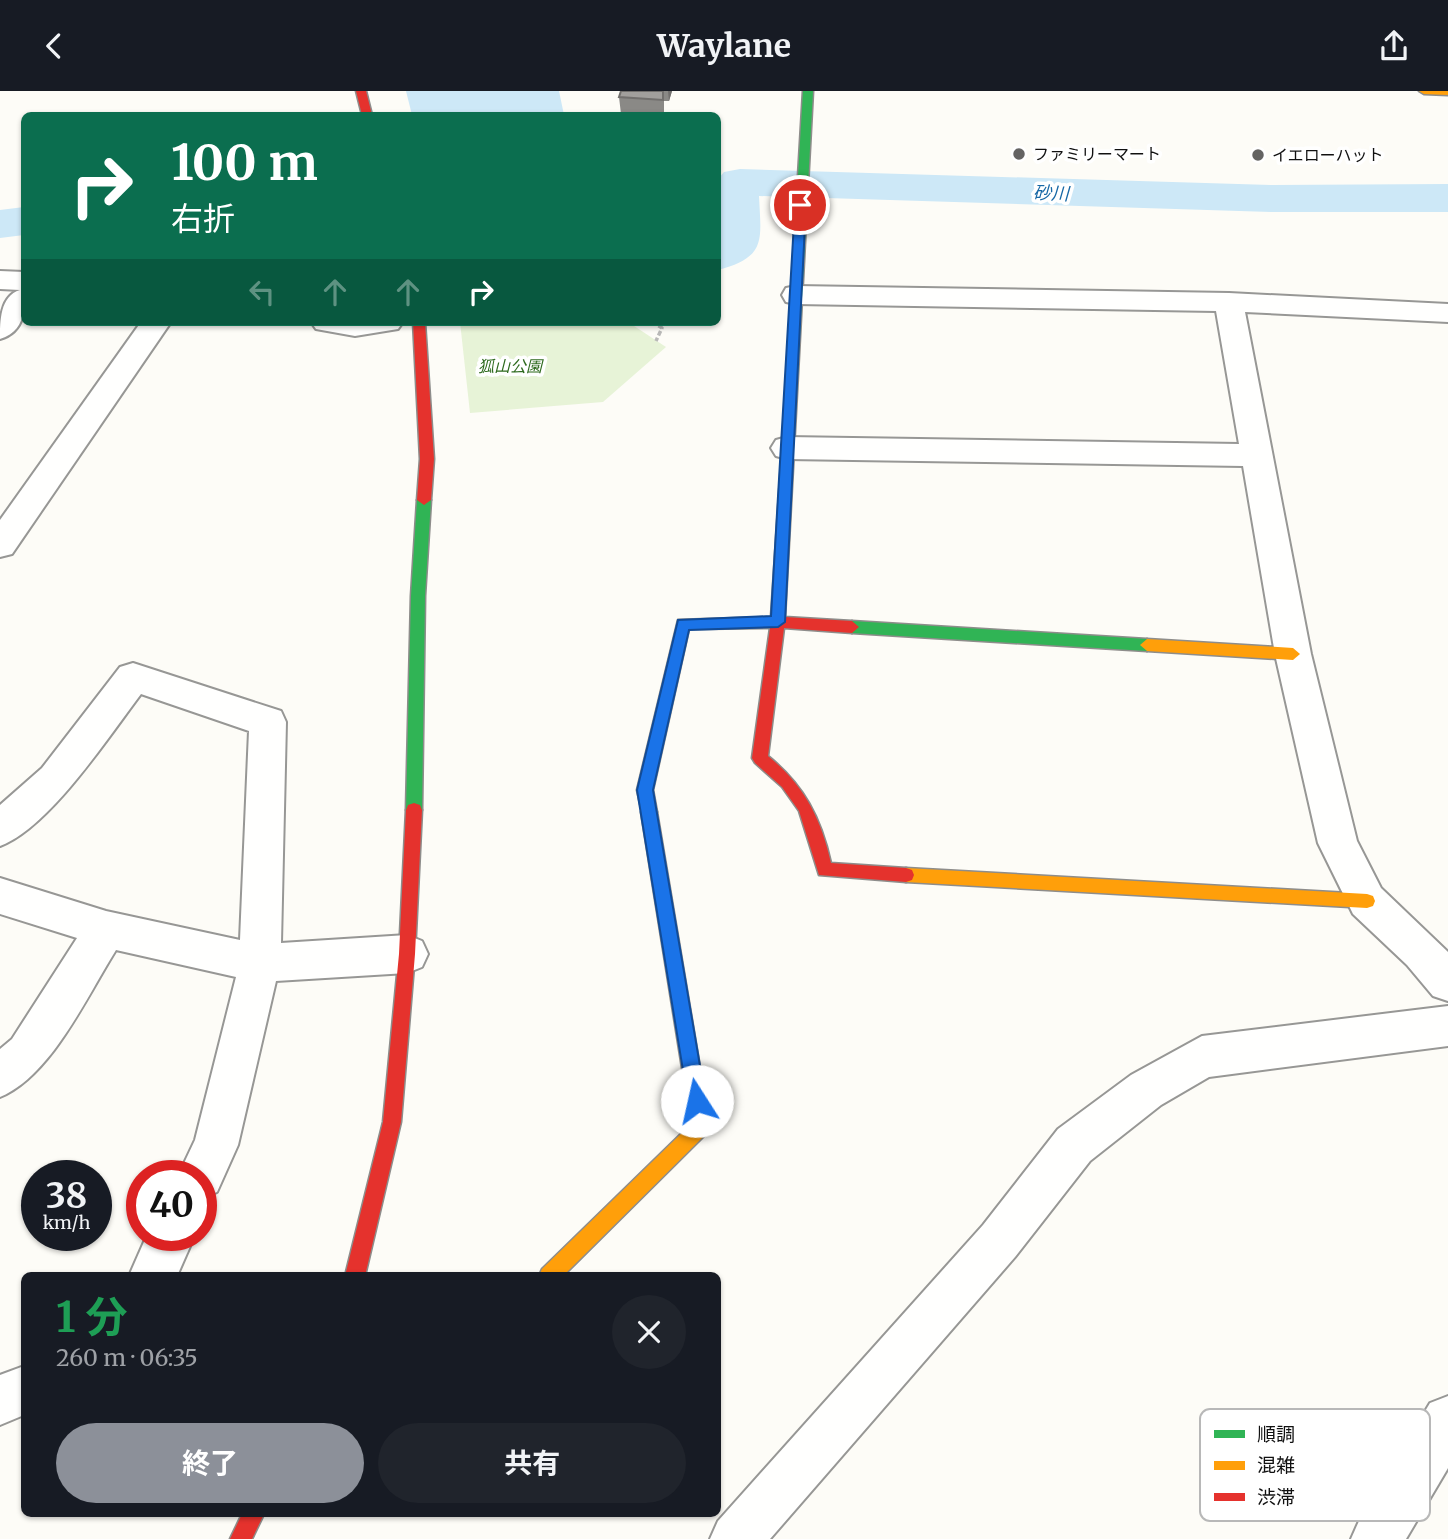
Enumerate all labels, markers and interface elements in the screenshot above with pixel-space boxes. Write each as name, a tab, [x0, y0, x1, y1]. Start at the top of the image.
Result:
text: Waylane	[657, 26, 791, 66]
icon: back	[35, 27, 73, 65]
icon: share	[1375, 27, 1413, 65]
text: 100 m	[171, 132, 318, 193]
icon: right	[56, 140, 147, 231]
place label: ファミリーマート	[1033, 144, 1161, 164]
place label: イエローハット	[1272, 145, 1384, 165]
marker: ファミリーマート	[1011, 146, 1027, 162]
marker: イエローハット	[1250, 147, 1266, 163]
pin	[770, 175, 830, 235]
water label: 砂川	[1033, 181, 1071, 205]
icon: arrive	[781, 186, 819, 224]
text: 右折	[171, 199, 235, 239]
icon: left	[243, 273, 281, 311]
icon: ahead	[316, 273, 354, 311]
icon: ahead	[389, 273, 427, 311]
icon: right	[462, 273, 500, 311]
park label: 狐山公園	[478, 356, 544, 376]
position arrow	[660, 1064, 734, 1138]
speed limit sign: 40	[126, 1160, 217, 1251]
text: 38	[46, 1174, 87, 1218]
text: km/h	[43, 1211, 90, 1234]
text: 1 分	[56, 1291, 127, 1343]
button: close	[612, 1295, 686, 1369]
text: 260 m · 06:35	[56, 1343, 198, 1372]
legend	[1200, 1409, 1430, 1521]
text: 順調	[1257, 1422, 1295, 1446]
button: 終了	[56, 1423, 364, 1503]
button: 共有	[378, 1423, 686, 1503]
text: 混雑	[1257, 1453, 1295, 1477]
text: 渋滞	[1257, 1485, 1295, 1509]

